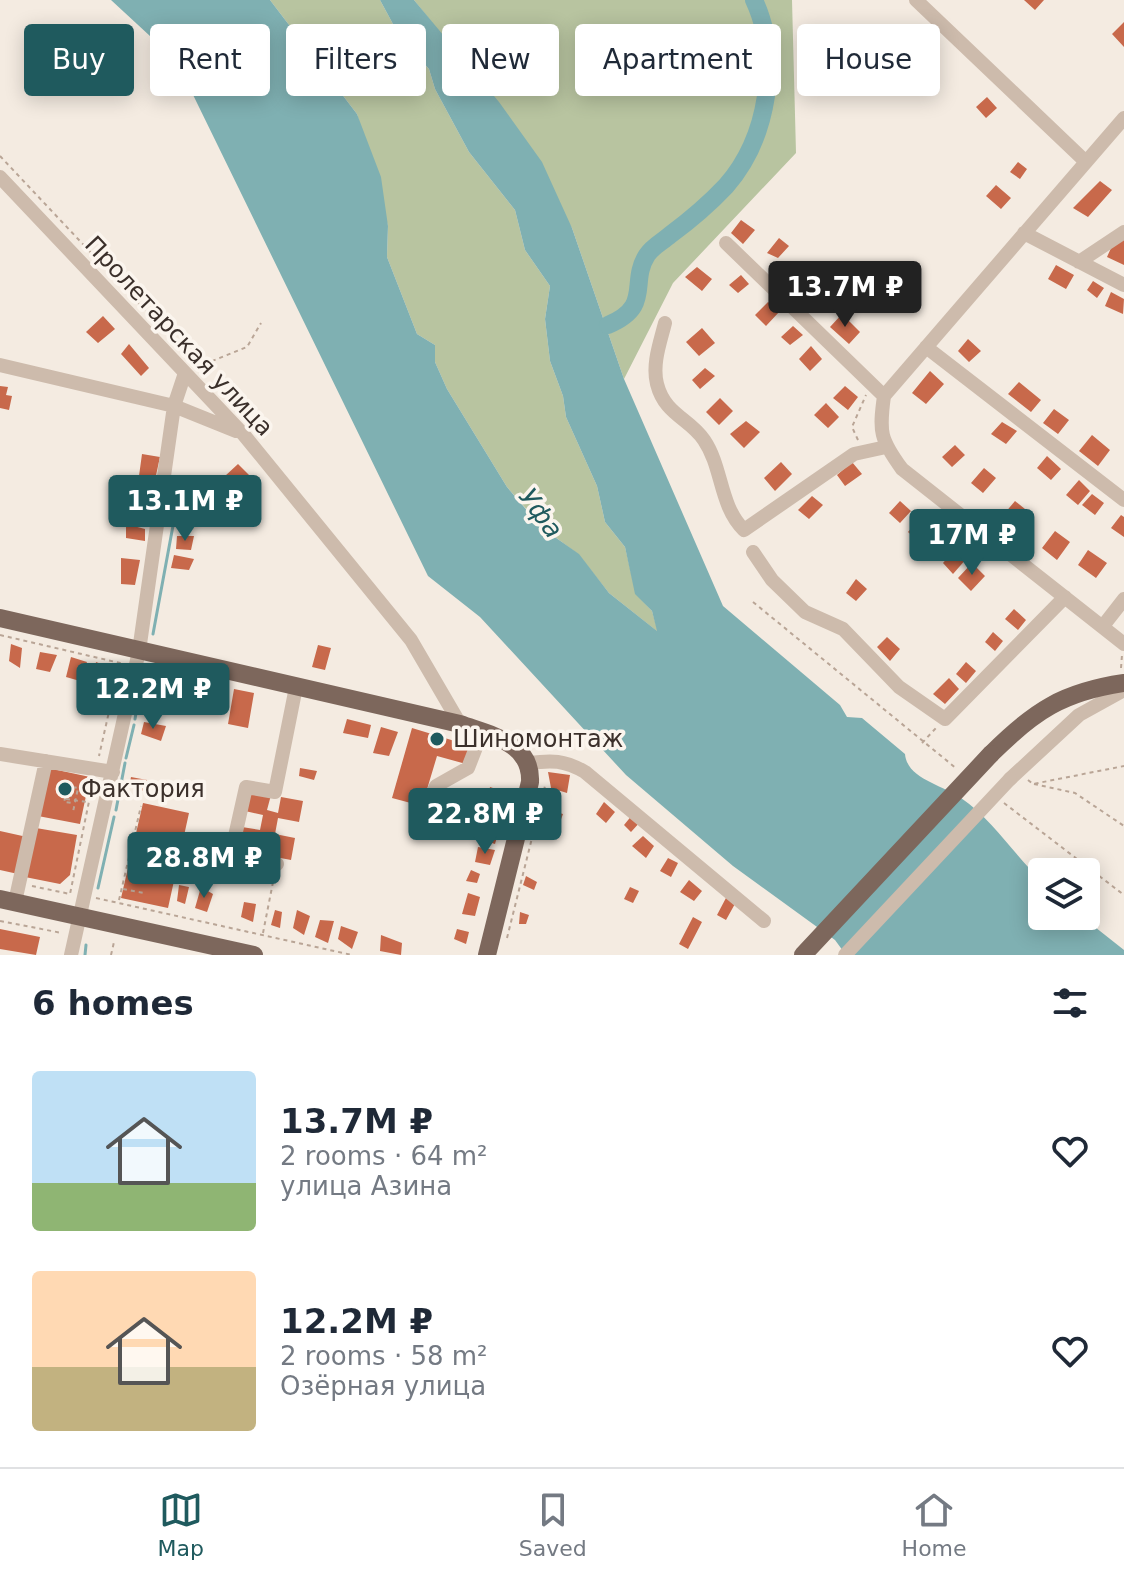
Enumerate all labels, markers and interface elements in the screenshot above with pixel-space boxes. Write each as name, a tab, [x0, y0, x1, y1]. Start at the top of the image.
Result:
chip: Buy	[24, 24, 134, 96]
chip: Rent	[150, 24, 270, 96]
chip: Filters	[286, 24, 426, 96]
chip: New	[442, 24, 559, 96]
chip: Apartment	[575, 24, 781, 96]
chip: House	[797, 24, 940, 96]
street label: Пролетарская улица	[79, 230, 279, 442]
pin: 13.7M ₽	[771, 261, 919, 329]
text: 13.7M ₽	[786, 272, 904, 302]
pin: 13.1M ₽	[111, 475, 259, 543]
water label: Уфа	[513, 482, 569, 544]
text: 13.1M ₽	[126, 486, 244, 516]
pin: 17M ₽	[916, 509, 1028, 577]
text: 17M ₽	[927, 520, 1017, 550]
pin: 12.2M ₽	[79, 663, 227, 731]
text: 12.2M ₽	[94, 674, 212, 704]
place label: Шиномонтаж	[453, 725, 623, 753]
marker: Шиномонтаж	[428, 730, 446, 748]
place label: Фактория	[81, 775, 205, 803]
marker: Фактория	[56, 780, 74, 798]
pin: 22.8M ₽	[411, 788, 559, 856]
text: 22.8M ₽	[426, 799, 544, 829]
pin: 28.8M ₽	[130, 832, 278, 900]
text: 28.8M ₽	[145, 843, 263, 873]
map controls	[1028, 858, 1100, 930]
button: layers	[1028, 858, 1100, 930]
icon: filters	[1048, 981, 1092, 1025]
text: 6 homes	[32, 983, 194, 1023]
text: 13.7M ₽	[280, 1101, 433, 1141]
icon: home	[96, 1103, 192, 1199]
icon: heart	[1048, 1129, 1092, 1173]
text: 2 rooms · 64 m²	[280, 1141, 488, 1171]
text: улица Азина	[280, 1171, 452, 1201]
text: 12.2M ₽	[280, 1301, 433, 1341]
icon: home	[96, 1303, 192, 1399]
icon: heart	[1048, 1329, 1092, 1373]
text: 2 rooms · 58 m²	[280, 1341, 488, 1371]
text: Озёрная улица	[280, 1371, 486, 1401]
tab: Map	[157, 1488, 204, 1561]
tab: Saved	[519, 1488, 587, 1561]
tab: Home	[902, 1488, 967, 1561]

